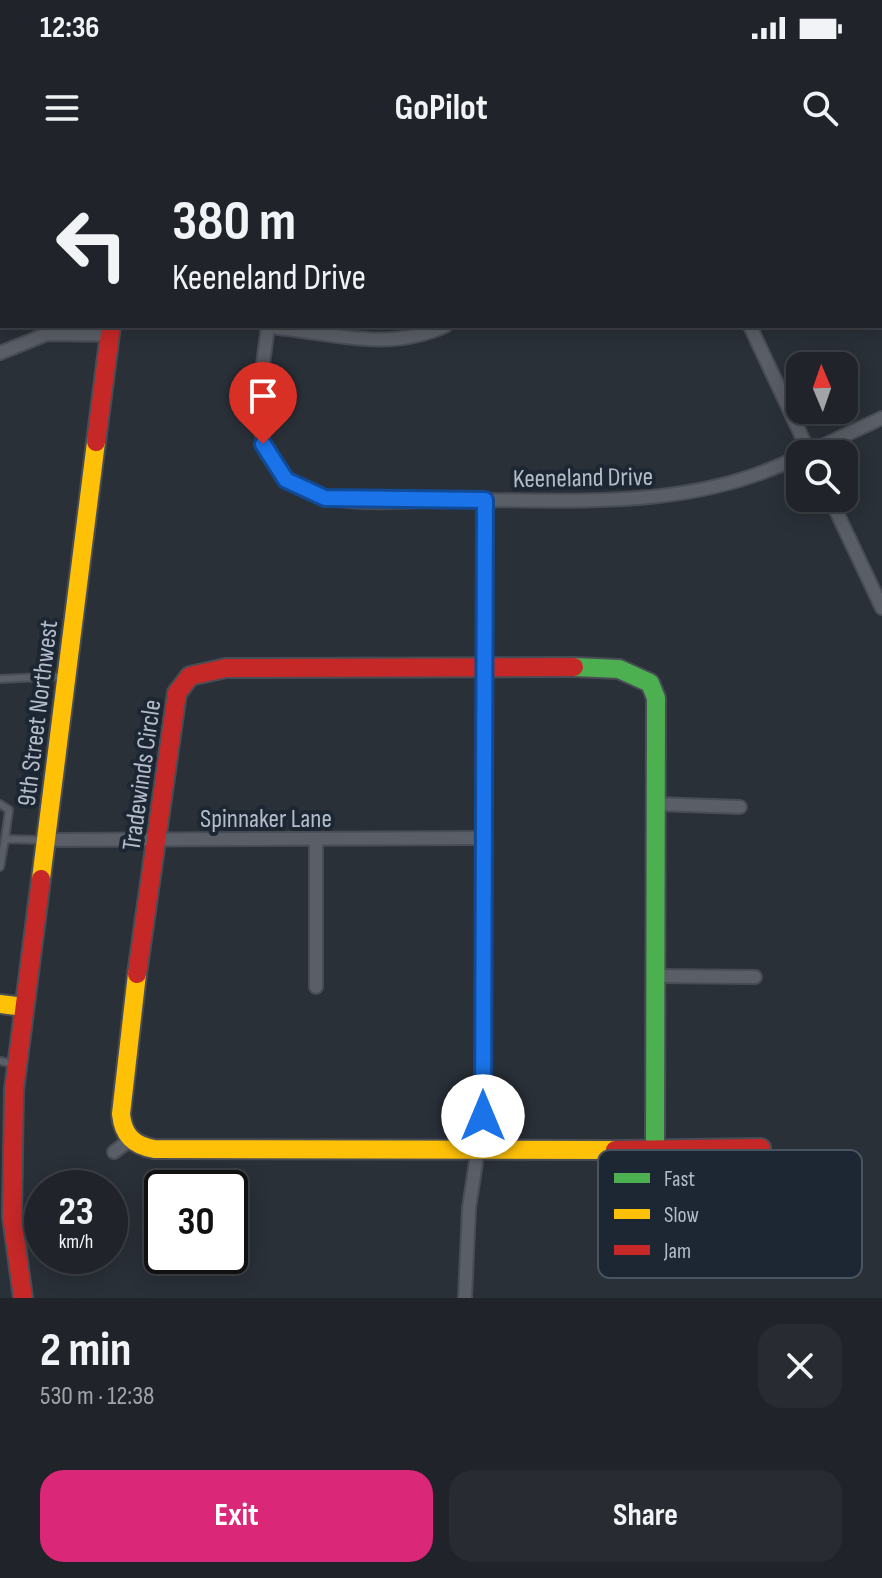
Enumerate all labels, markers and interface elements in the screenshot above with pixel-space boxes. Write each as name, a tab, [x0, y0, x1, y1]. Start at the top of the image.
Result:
text: 12:36	[40, 10, 99, 46]
icon: menu	[40, 86, 84, 130]
icon: search	[798, 86, 842, 130]
text: GoPilot	[394, 87, 488, 130]
text: 380 m	[172, 189, 296, 256]
icon: left	[40, 192, 144, 296]
text: Keeneland Drive	[172, 257, 366, 300]
north arrow	[786, 352, 858, 424]
map controls	[786, 352, 858, 512]
pin	[229, 362, 297, 444]
icon: arrive	[241, 374, 285, 418]
button: search	[786, 440, 858, 512]
street label: Keeneland Drive	[513, 462, 653, 495]
street label: 9th Street Northwest	[12, 618, 65, 808]
street label: Tradewinds Circle	[117, 698, 168, 853]
street label: Spinnaker Lane	[200, 804, 332, 835]
position arrow	[441, 1074, 525, 1158]
legend	[598, 1150, 862, 1278]
text: Fast	[664, 1166, 695, 1193]
speed limit sign: 30	[144, 1170, 248, 1274]
text: 23	[58, 1188, 94, 1236]
text: Slow	[664, 1202, 699, 1229]
text: km/h	[59, 1230, 93, 1254]
text: Jam	[663, 1238, 691, 1265]
text: 2 min	[40, 1322, 131, 1379]
button: close	[758, 1324, 842, 1408]
text: 530 m · 12:38	[40, 1381, 154, 1412]
button: Exit	[40, 1470, 433, 1562]
button: Share	[449, 1470, 842, 1562]

